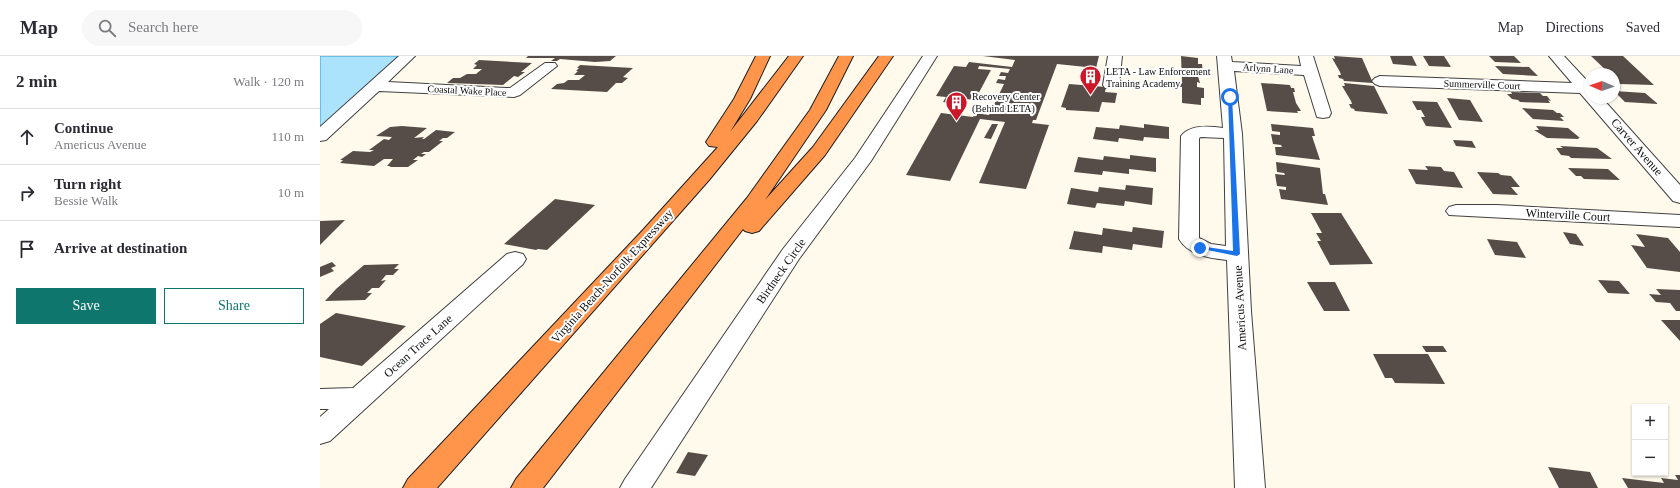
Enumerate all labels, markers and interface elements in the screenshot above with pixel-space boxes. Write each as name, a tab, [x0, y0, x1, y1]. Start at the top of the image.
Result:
search box	[82, 10, 362, 46]
text: Map	[20, 17, 58, 38]
icon: search	[96, 17, 118, 39]
text: Search here	[128, 19, 198, 35]
text: Map	[1498, 20, 1523, 35]
text: Directions	[1545, 20, 1604, 35]
text: Saved	[1626, 20, 1660, 35]
street label: Arlynn Lane	[1242, 61, 1294, 76]
building icon: LETA - Law Enforcement Training Academy	[1077, 64, 1103, 97]
place label: LETA - Law Enforcement Training Academy	[1106, 66, 1211, 89]
north arrow	[1584, 68, 1620, 104]
text: 2 min	[16, 72, 57, 91]
text: Walk · 120 m	[233, 74, 304, 89]
street label: Summerville Court	[1443, 78, 1521, 91]
street label: Coastal Wake Place	[427, 83, 507, 98]
route start	[1221, 88, 1239, 106]
building icon: Recovery Center (Behind LETA)	[944, 89, 970, 122]
place label: Recovery Center (Behind LETA)	[972, 91, 1040, 115]
street label: Carver Avenue	[1608, 115, 1666, 179]
text: Continue	[54, 120, 113, 136]
icon: ahead	[16, 126, 38, 148]
text: 110 m	[272, 129, 304, 144]
text: Americus Avenue	[54, 137, 147, 152]
text: Turn right	[54, 176, 121, 192]
icon: right	[16, 182, 38, 204]
text: 10 m	[278, 185, 304, 200]
text: Bessie Walk	[54, 193, 118, 208]
street label: Virginia Beach-Norfolk Expressway	[548, 206, 676, 346]
street label: Winterville Court	[1525, 206, 1611, 224]
street label: Birdneck Circle	[753, 236, 809, 306]
icon: arrive	[16, 238, 38, 260]
route end	[1191, 239, 1209, 257]
text: Arrive at destination	[54, 240, 187, 256]
street label: Americus Avenue	[1231, 265, 1249, 351]
button: Save	[16, 288, 156, 324]
button: Share	[164, 288, 304, 324]
street label: Ocean Trace Lane	[381, 312, 455, 380]
map controls	[1632, 404, 1668, 476]
button: +	[1632, 404, 1668, 440]
button: −	[1632, 440, 1668, 476]

